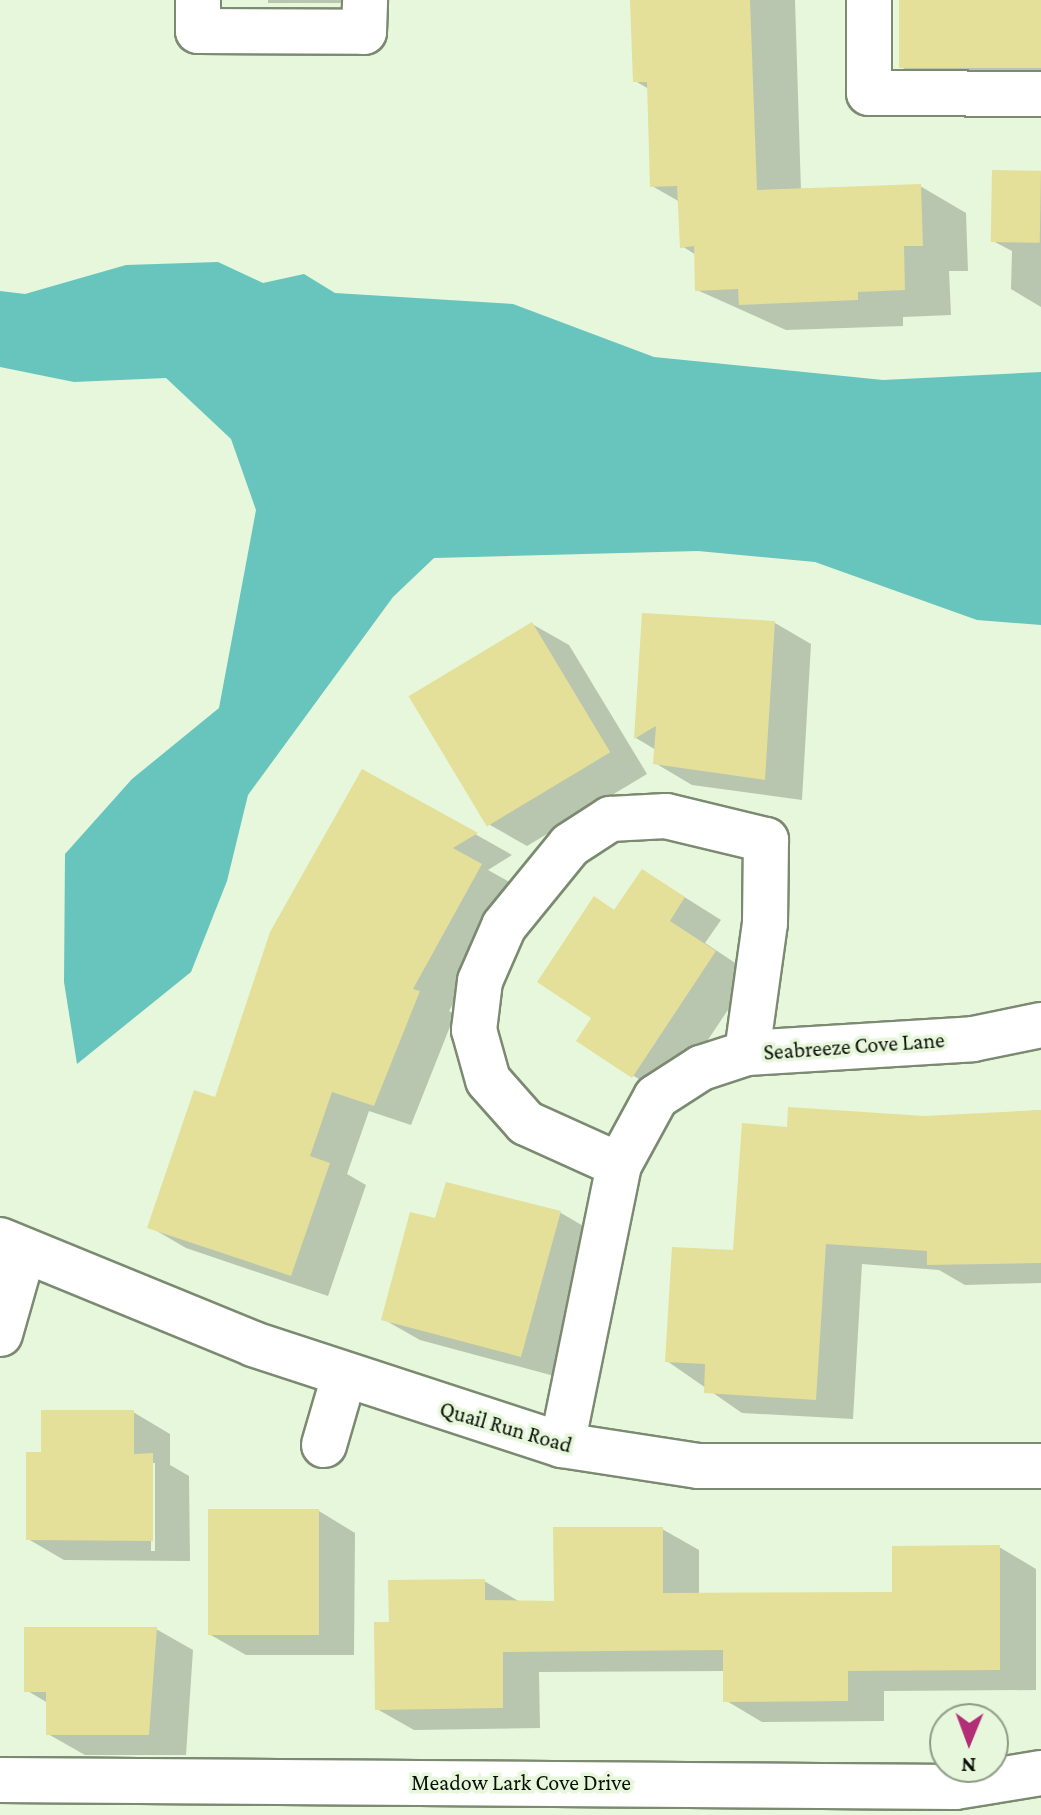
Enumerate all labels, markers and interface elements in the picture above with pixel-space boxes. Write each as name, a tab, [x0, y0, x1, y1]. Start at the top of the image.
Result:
street label: Seabreeze Cove Lane	[763, 1027, 945, 1065]
street label: Quail Run Road	[437, 1396, 575, 1458]
north arrow	[929, 1703, 1009, 1783]
text: N	[961, 1753, 976, 1778]
street label: Meadow Lark Cove Drive	[411, 1770, 631, 1796]

